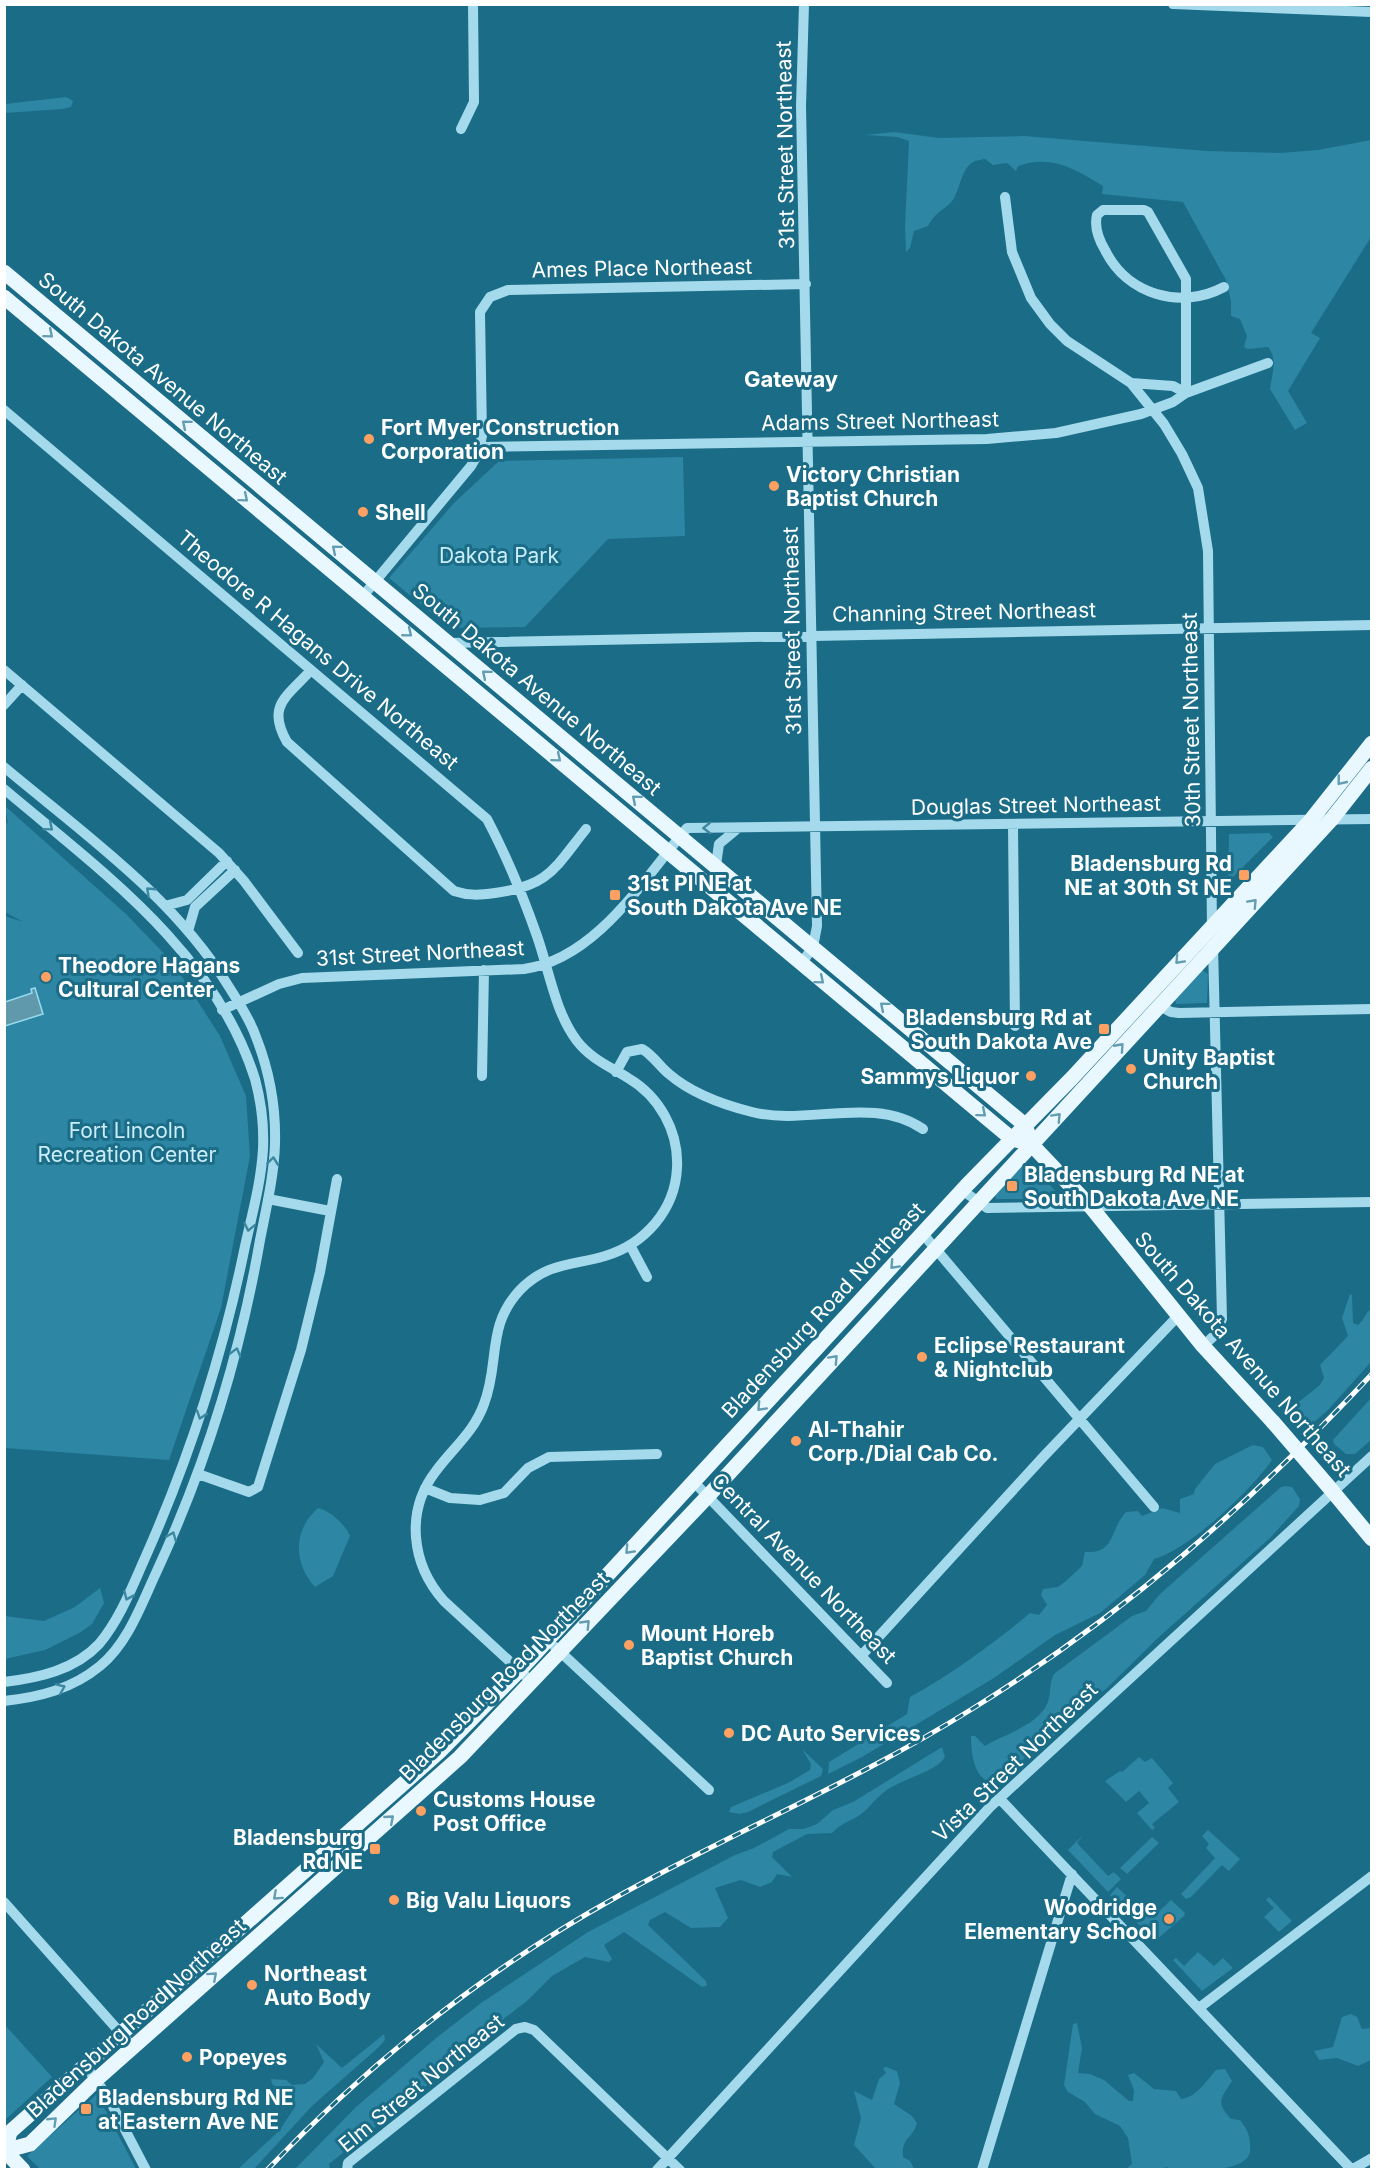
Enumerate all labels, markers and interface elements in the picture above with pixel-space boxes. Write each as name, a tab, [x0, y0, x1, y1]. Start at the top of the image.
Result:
street label: 31st Street Northeast	[771, 40, 799, 250]
street label: Ames Place Northeast	[531, 254, 753, 282]
street label: South Dakota Avenue Northeast	[34, 267, 292, 489]
one-way arrow	[42, 327, 53, 338]
district label: Gateway	[744, 366, 838, 392]
street label: Adams Street Northeast	[761, 406, 999, 436]
place label: Fort Myer Construction Corporation	[381, 415, 620, 464]
one-way arrow	[182, 420, 193, 431]
marker: Fort Myer Construction Corporation	[362, 432, 376, 446]
place label: Victory Christian Baptist Church	[786, 462, 960, 511]
marker: Victory Christian Baptist Church	[767, 479, 781, 493]
one-way arrow	[237, 490, 248, 501]
place label: Shell	[375, 500, 426, 525]
marker: Shell	[356, 505, 370, 519]
street label: Theodore R Hagans Drive Northeast	[172, 525, 464, 775]
street label: 31st Street Northeast	[778, 526, 806, 736]
park label: Dakota Park	[439, 543, 560, 568]
one-way arrow	[332, 545, 343, 556]
street label: South Dakota Avenue Northeast	[408, 578, 666, 800]
street label: Channing Street Northeast	[832, 597, 1096, 627]
street label: 30th Street Northeast	[1177, 612, 1205, 828]
one-way arrow	[401, 626, 412, 637]
one-way arrow	[482, 670, 493, 681]
one-way arrow	[550, 751, 561, 762]
one-way arrow	[1337, 775, 1348, 786]
street label: Douglas Street Northeast	[911, 790, 1161, 820]
one-way arrow	[631, 795, 642, 806]
one-way arrow	[42, 820, 53, 831]
one-way arrow	[703, 822, 712, 834]
place label: Bladensburg Rd NE at 30th St NE	[1064, 851, 1232, 900]
marker: Bladensburg Rd NE at 30th St NE	[1237, 868, 1251, 882]
place label: 31st Pl NE at South Dakota Ave NE	[627, 871, 842, 920]
one-way arrow	[146, 887, 156, 898]
marker: 31st Pl NE at South Dakota Ave NE	[608, 888, 622, 902]
one-way arrow	[1246, 899, 1257, 910]
street label: 31st Street Northeast	[315, 935, 525, 971]
place label: Theodore Hagans Cultural Center	[58, 953, 240, 1002]
one-way arrow	[1175, 953, 1186, 964]
marker: Theodore Hagans Cultural Center	[39, 970, 53, 984]
one-way arrow	[813, 972, 824, 983]
one-way arrow	[880, 1002, 891, 1013]
place label: Bladensburg Rd at South Dakota Ave	[905, 1005, 1092, 1054]
marker: Bladensburg Rd at South Dakota Ave	[1097, 1022, 1111, 1036]
one-way arrow	[1113, 1043, 1124, 1054]
place label: Unity Baptist Church	[1143, 1045, 1275, 1094]
marker: Unity Baptist Church	[1124, 1062, 1138, 1076]
place label: Sammys Liquor	[860, 1064, 1019, 1089]
marker: Sammys Liquor	[1024, 1069, 1038, 1083]
one-way arrow	[975, 1106, 986, 1117]
one-way arrow	[1050, 1113, 1061, 1124]
park label: Fort Lincoln Recreation Center	[38, 1118, 217, 1167]
one-way arrow	[267, 1156, 279, 1165]
place label: Bladensburg Rd NE at South Dakota Ave NE	[1024, 1162, 1245, 1211]
marker: Bladensburg Rd NE at South Dakota Ave NE	[1005, 1179, 1019, 1193]
street label: Bladensburg Road Northeast	[716, 1197, 930, 1423]
one-way arrow	[243, 1221, 256, 1231]
street label: South Dakota Avenue Northeast	[1130, 1226, 1356, 1482]
one-way arrow	[891, 1257, 902, 1268]
place label: Eclipse Restaurant & Nightclub	[934, 1333, 1125, 1382]
one-way arrow	[229, 1347, 242, 1357]
marker: Eclipse Restaurant & Nightclub	[915, 1350, 929, 1364]
one-way arrow	[827, 1356, 838, 1366]
one-way arrow	[758, 1400, 769, 1411]
one-way arrow	[196, 1409, 208, 1420]
place label: Al-Thahir Corp./Dial Cab Co.	[808, 1417, 999, 1466]
marker: Al-Thahir Corp./Dial Cab Co.	[789, 1434, 803, 1448]
street label: Central Avenue Northeast	[706, 1467, 902, 1669]
one-way arrow	[165, 1531, 178, 1541]
one-way arrow	[625, 1543, 636, 1554]
street label: Bladensburg Road Northeast	[394, 1566, 614, 1786]
one-way arrow	[123, 1590, 135, 1601]
one-way arrow	[579, 1621, 590, 1631]
place label: Mount Horeb Baptist Church	[641, 1621, 793, 1670]
marker: Mount Horeb Baptist Church	[622, 1638, 636, 1652]
street label: Vista Street Northeast	[928, 1677, 1102, 1847]
one-way arrow	[55, 1683, 66, 1695]
place label: DC Auto Services	[741, 1721, 921, 1746]
marker: DC Auto Services	[722, 1726, 736, 1740]
place label: Customs House Post Office	[433, 1787, 596, 1836]
marker: Customs House Post Office	[414, 1804, 428, 1818]
one-way arrow	[383, 1815, 394, 1826]
place label: Bladensburg Rd NE	[233, 1825, 363, 1874]
marker: Bladensburg Rd NE	[368, 1842, 382, 1856]
place label: Big Valu Liquors	[406, 1888, 571, 1913]
one-way arrow	[273, 1889, 284, 1900]
marker: Big Valu Liquors	[387, 1893, 401, 1907]
place label: Woodridge Elementary School	[964, 1895, 1157, 1944]
marker: Woodridge Elementary School	[1162, 1912, 1176, 1926]
street label: Bladensburg Road Northeast	[22, 1913, 251, 2123]
place label: Northeast Auto Body	[264, 1961, 371, 2010]
one-way arrow	[206, 1972, 217, 1983]
marker: Northeast Auto Body	[245, 1978, 259, 1992]
street label: Elm Street Northeast	[333, 2009, 509, 2157]
place label: Popeyes	[199, 2045, 287, 2070]
marker: Popeyes	[180, 2050, 194, 2064]
place label: Bladensburg Rd NE at Eastern Ave NE	[98, 2085, 293, 2134]
marker: Bladensburg Rd NE at Eastern Ave NE	[79, 2102, 93, 2116]
one-way arrow	[46, 2118, 57, 2129]

